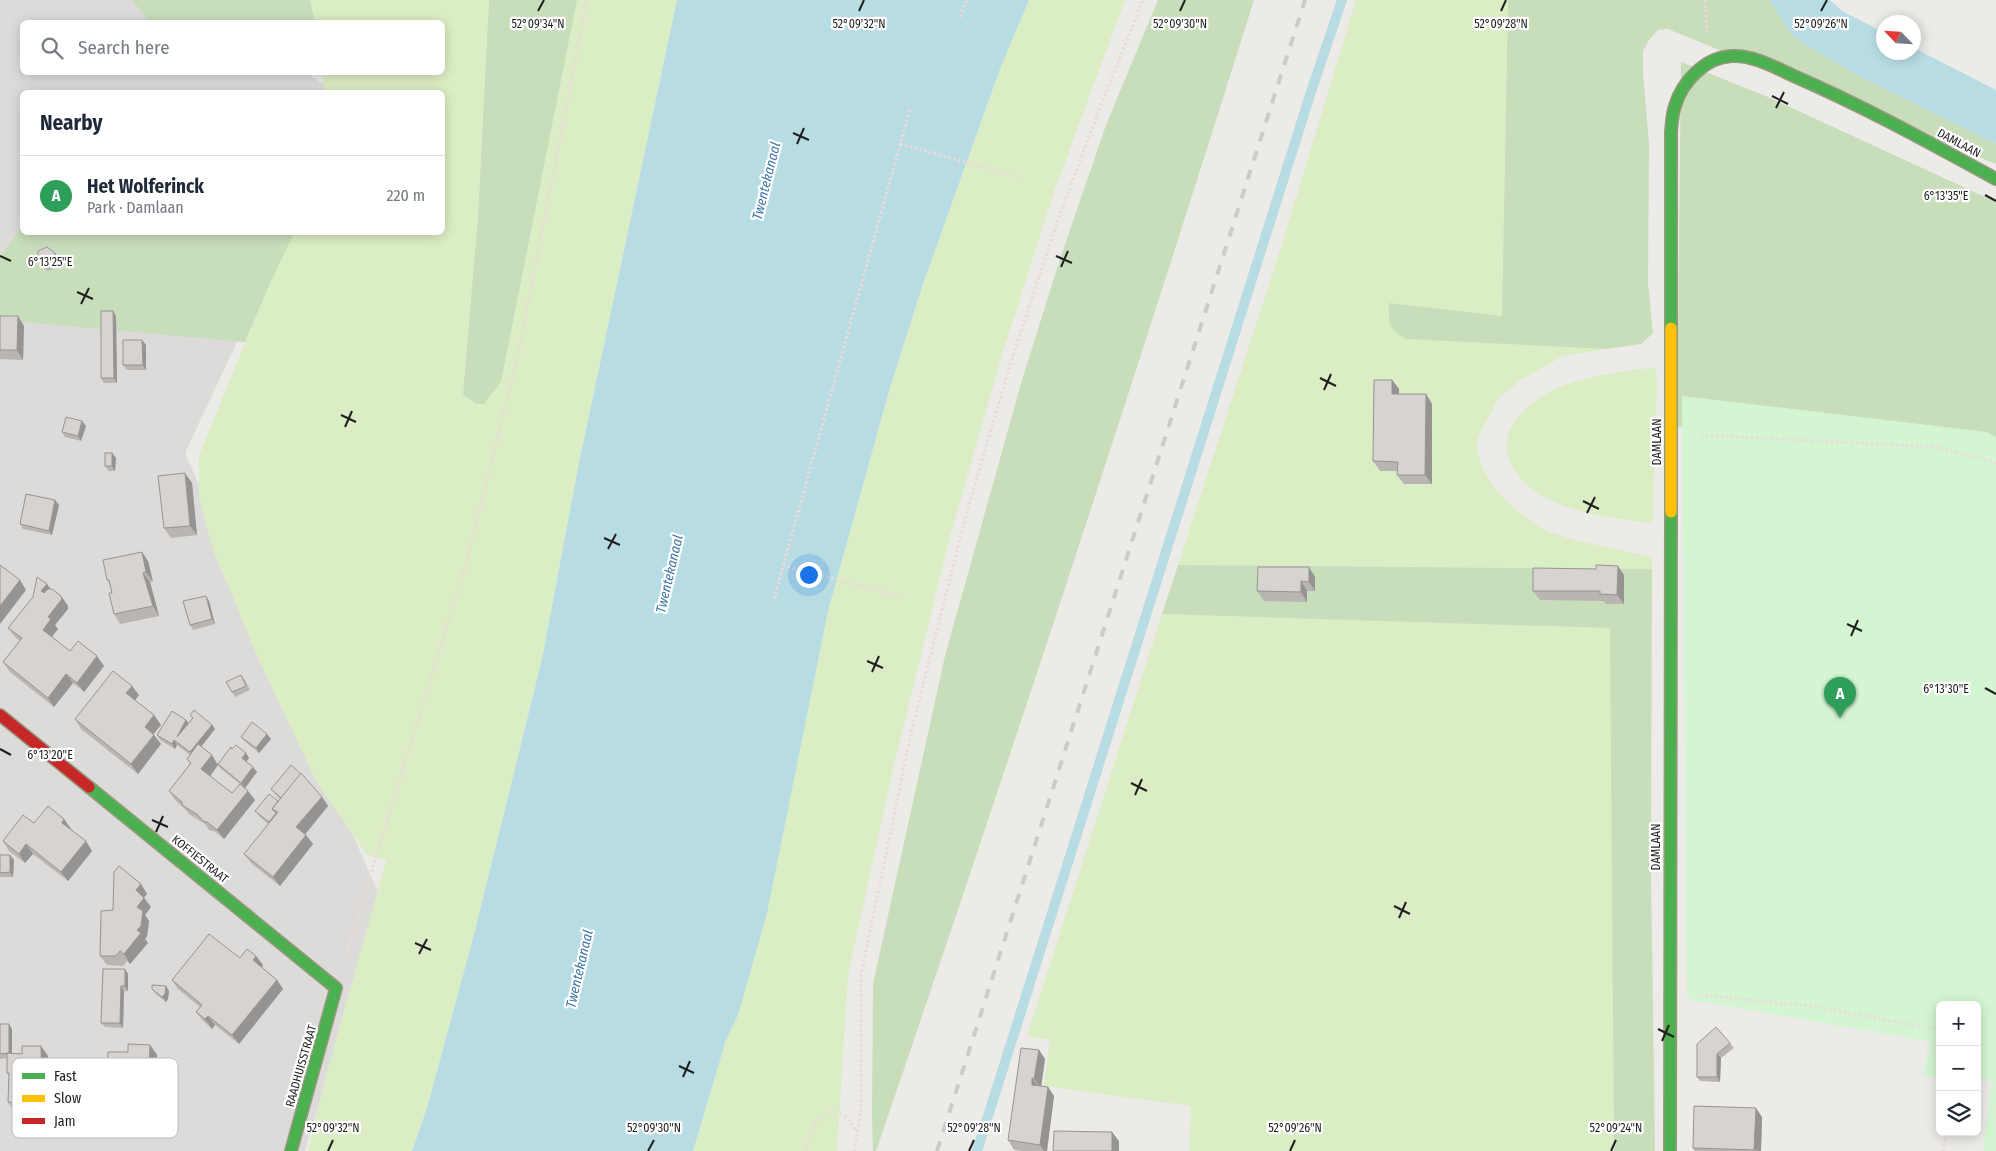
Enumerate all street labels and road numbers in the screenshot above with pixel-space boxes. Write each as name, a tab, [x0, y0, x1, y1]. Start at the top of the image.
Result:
street label: DAMLAAN	[1935, 126, 1983, 160]
street label: DAMLAAN	[1650, 419, 1664, 465]
street label: DAMLAAN	[1649, 824, 1663, 870]
street label: KOFFIESTRAAT	[169, 832, 231, 886]
street label: RAADHUISSTRAAT	[283, 1023, 320, 1109]

